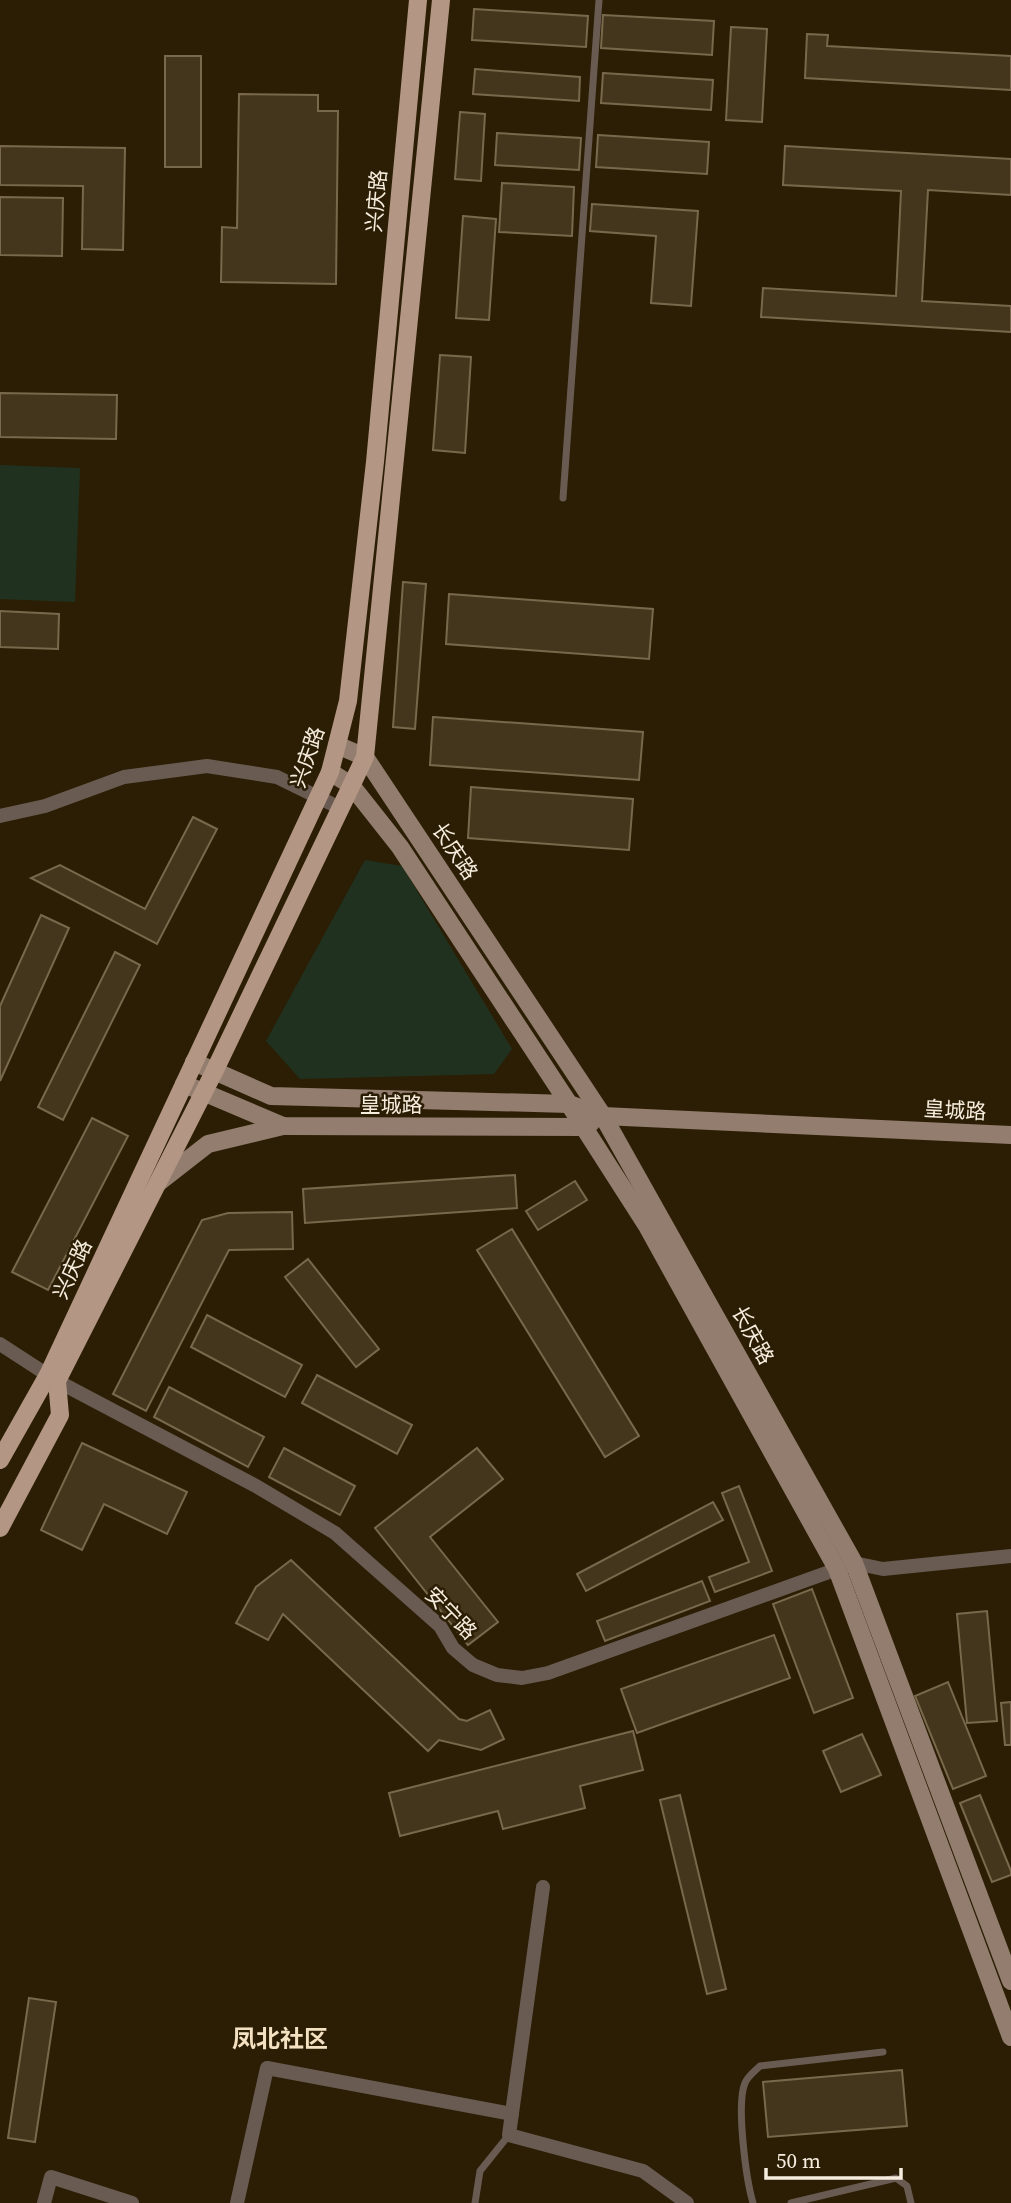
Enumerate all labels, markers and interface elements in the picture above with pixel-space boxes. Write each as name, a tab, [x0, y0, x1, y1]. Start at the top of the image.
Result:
street label: 兴庆路	[359, 168, 393, 234]
street label: 兴庆路	[283, 722, 331, 792]
street label: 长庆路	[425, 817, 485, 885]
street label: 皇城路	[360, 1090, 423, 1119]
street label: 皇城路	[923, 1094, 987, 1126]
street label: 兴庆路	[46, 1234, 98, 1304]
street label: 长庆路	[725, 1300, 781, 1370]
street label: 安宁路	[419, 1580, 483, 1646]
district label: 凤北社区	[232, 2022, 328, 2055]
scale bar	[766, 2136, 901, 2180]
text: 50 m	[776, 2146, 821, 2175]

